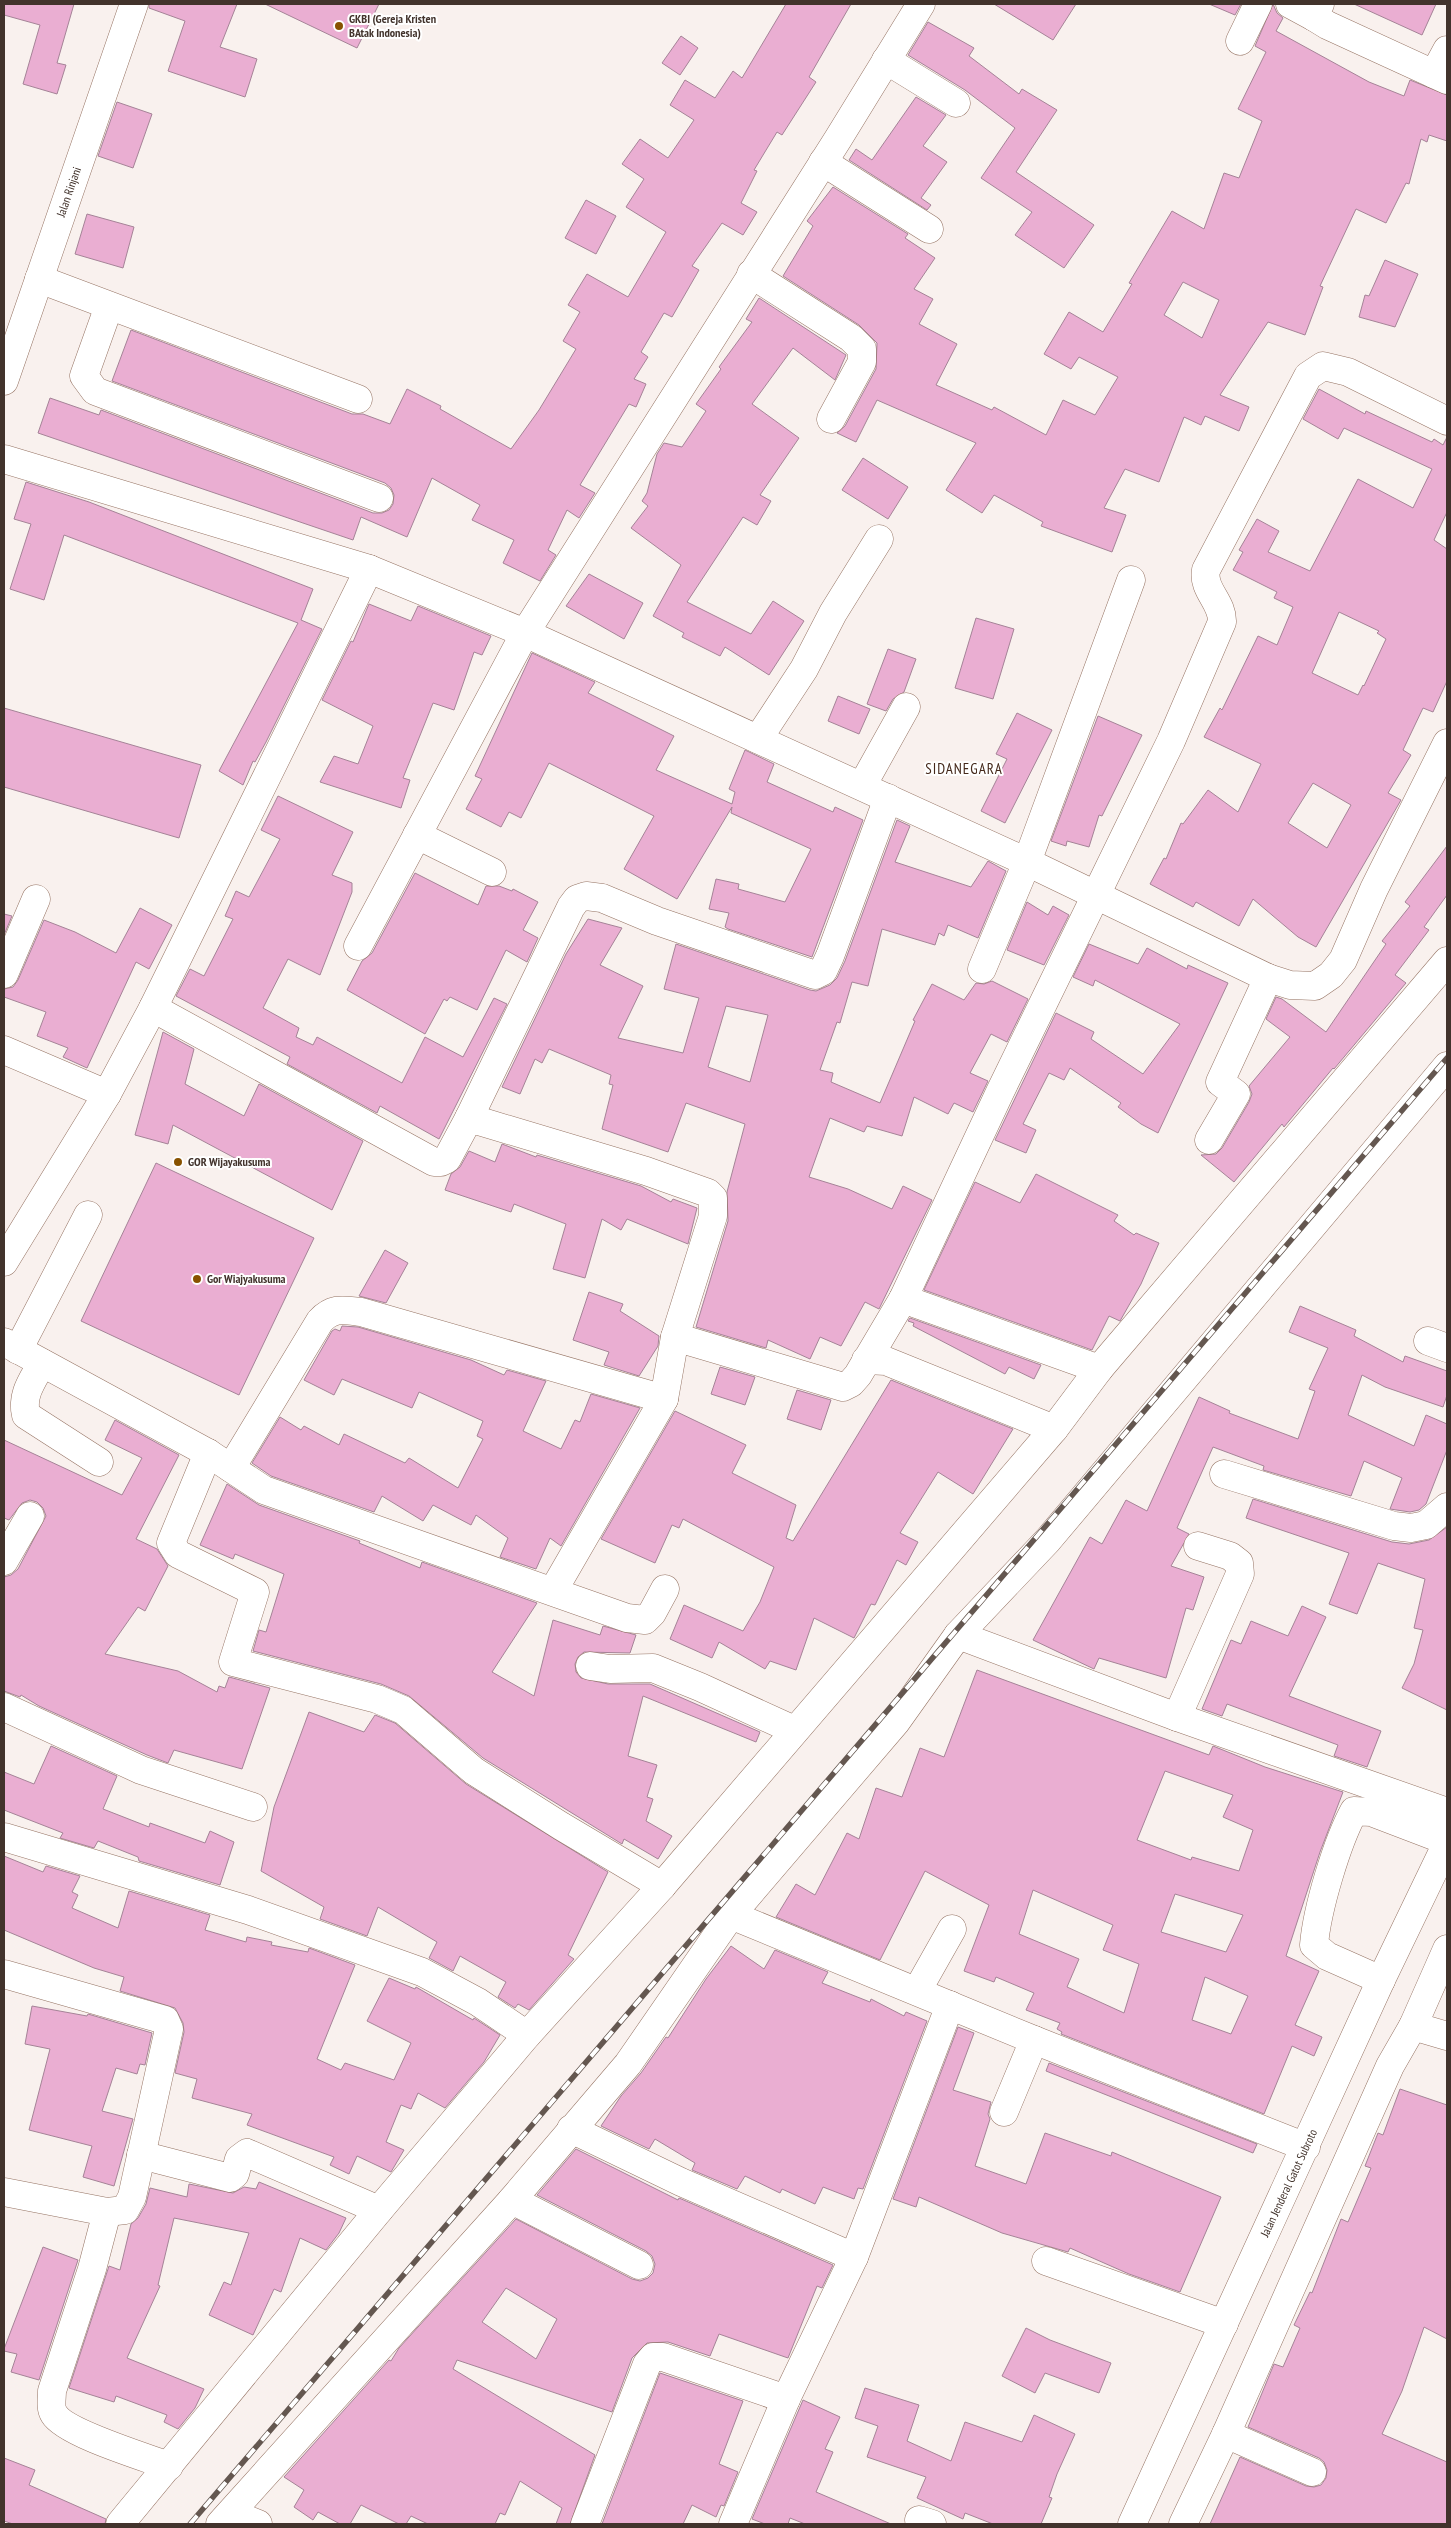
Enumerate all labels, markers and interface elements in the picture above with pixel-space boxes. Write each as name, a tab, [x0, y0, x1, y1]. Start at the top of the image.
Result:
place label: GKBI (Gereja Kristen BAtak Indonesia)	[349, 11, 436, 40]
marker: GKBI (Gereja Kristen BAtak Indonesia)	[333, 20, 345, 32]
street label: Jalan Rinjani	[53, 165, 84, 220]
district label: SIDANEGARA	[925, 759, 1003, 778]
place label: GOR Wijayakusuma	[188, 1154, 270, 1169]
marker: GOR Wijayakusuma	[172, 1156, 184, 1168]
place label: Gor Wiajyakusuma	[207, 1271, 286, 1286]
marker: Gor Wiajyakusuma	[191, 1273, 203, 1285]
street label: Jalan Jenderal Gatot Subroto	[1257, 2127, 1320, 2240]

